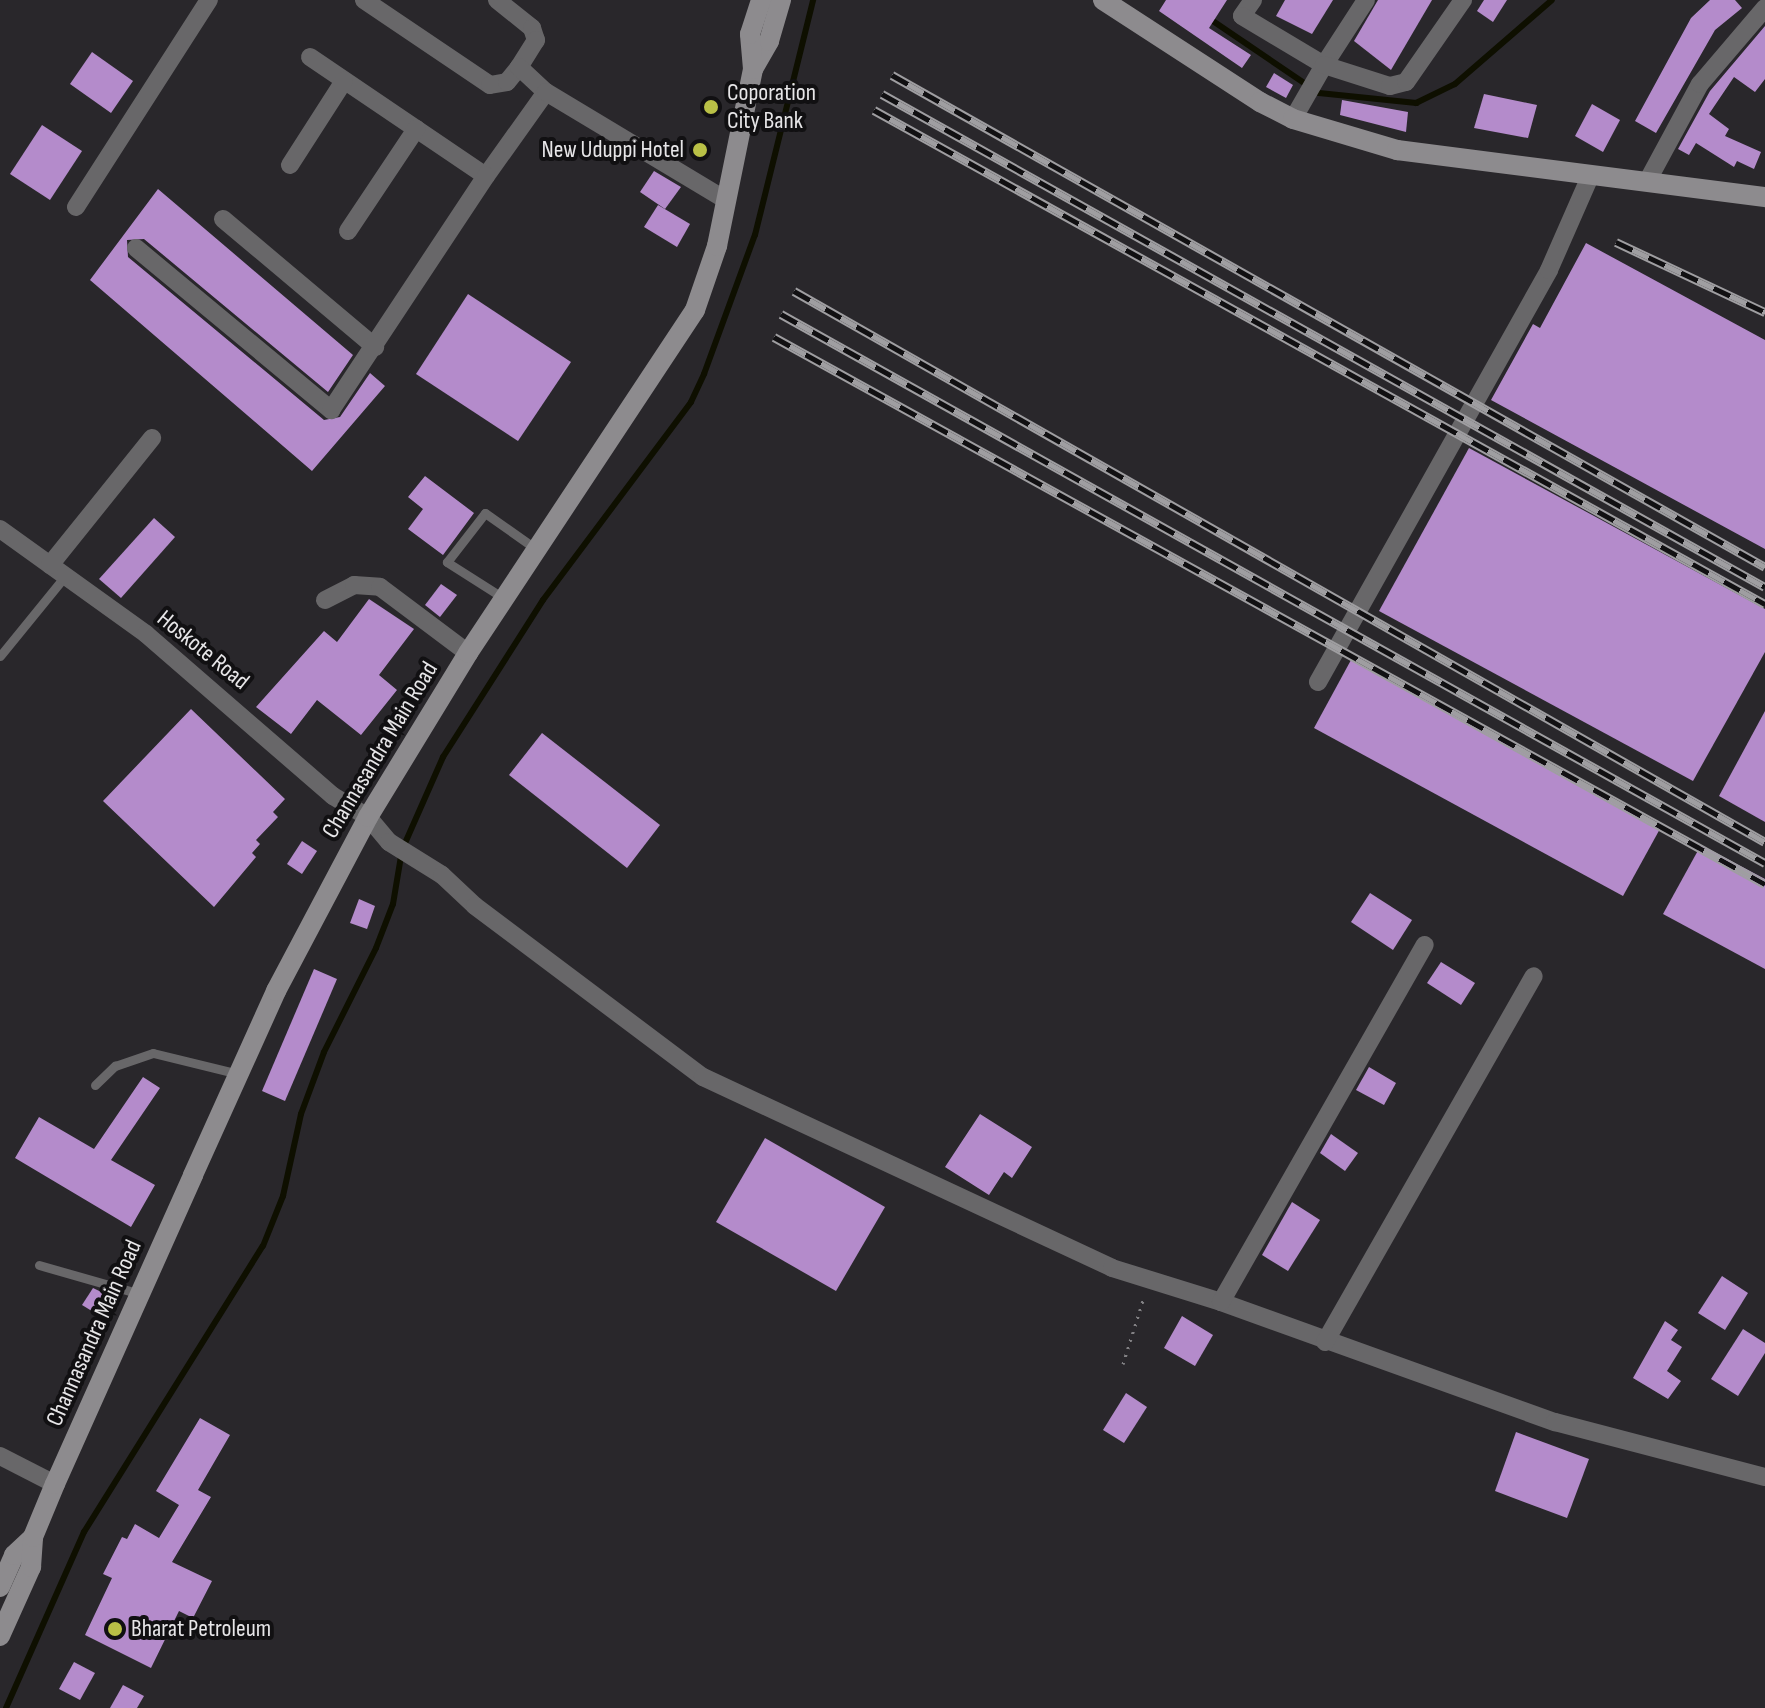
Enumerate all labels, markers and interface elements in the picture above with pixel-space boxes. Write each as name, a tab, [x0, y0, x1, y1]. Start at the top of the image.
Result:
place label: Coporation City Bank	[727, 79, 816, 135]
marker: Coporation City Bank	[702, 98, 720, 116]
place label: New Uduppi Hotel	[541, 136, 684, 164]
marker: New Uduppi Hotel	[691, 141, 709, 159]
street label: Hoskote Road	[151, 604, 255, 696]
street label: Channasandra Main Road	[316, 657, 444, 843]
street label: Channasandra Main Road	[40, 1236, 148, 1430]
place label: Bharat Petroleum	[131, 1615, 271, 1643]
marker: Bharat Petroleum	[106, 1620, 124, 1638]

